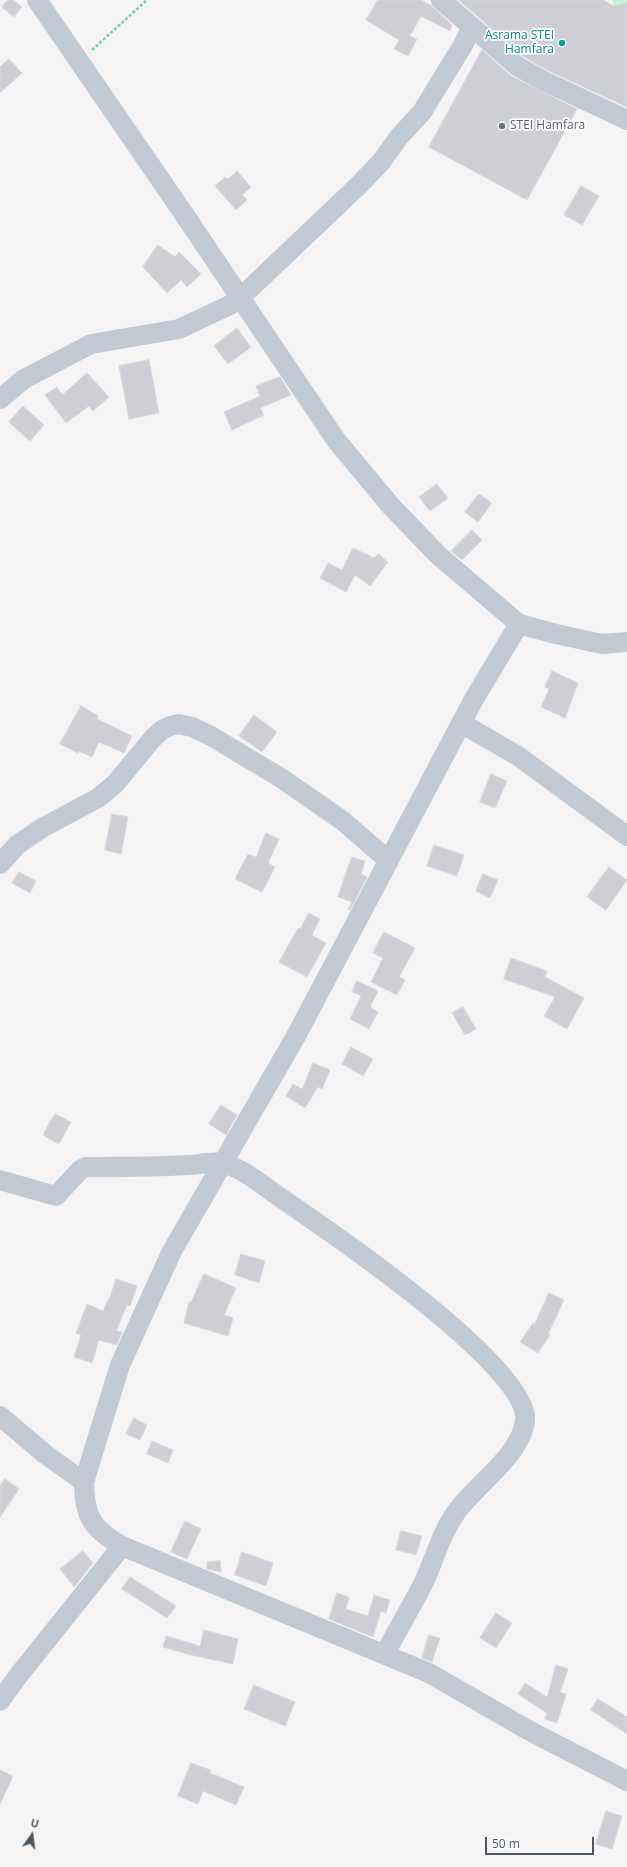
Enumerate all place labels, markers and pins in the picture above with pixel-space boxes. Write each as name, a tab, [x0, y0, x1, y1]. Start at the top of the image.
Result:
place label: Asrama STEI Hamfara	[485, 29, 554, 57]
marker: Asrama STEI Hamfara	[557, 38, 567, 48]
place label: STEI Hamfara	[510, 119, 585, 133]
marker: STEI Hamfara	[497, 121, 507, 131]

